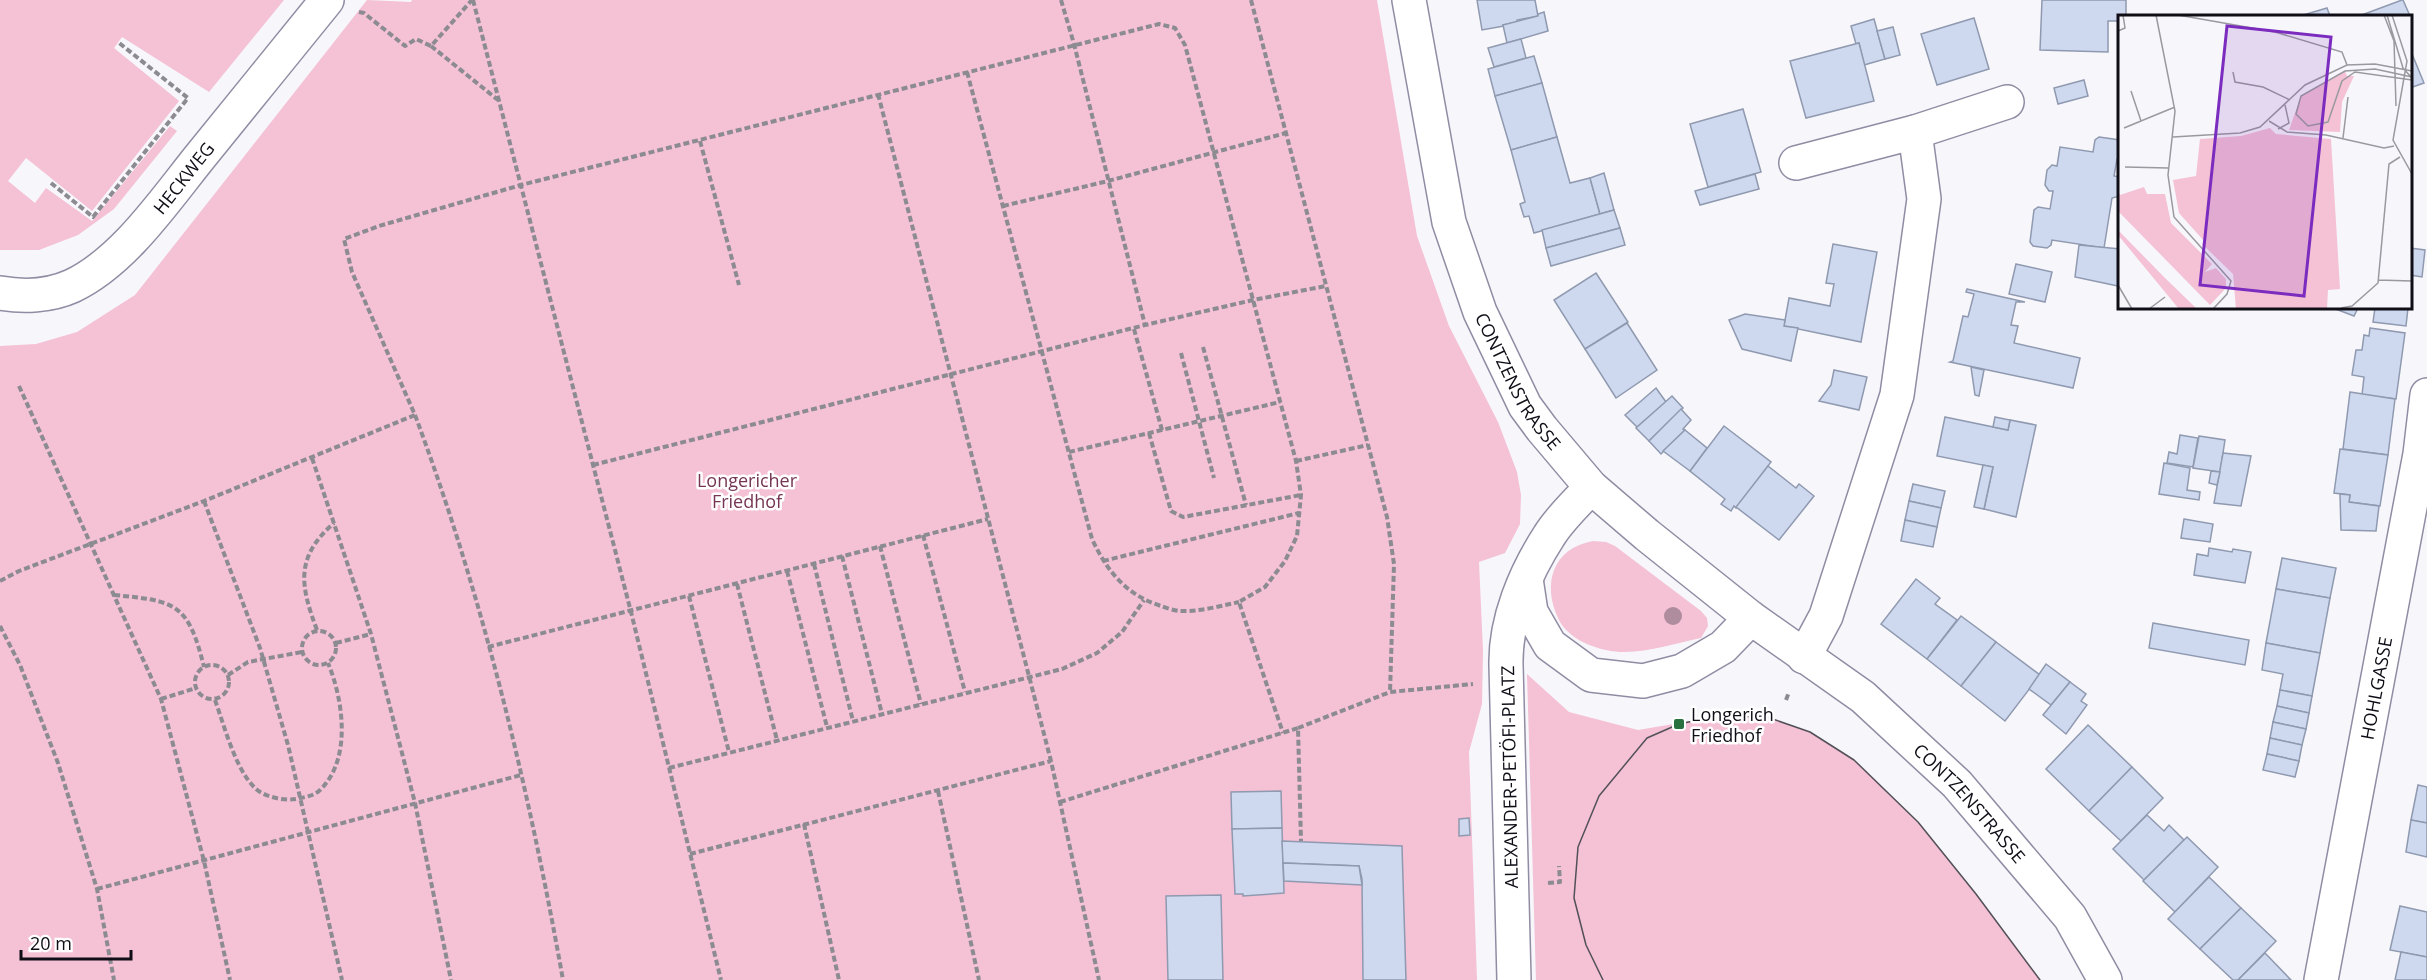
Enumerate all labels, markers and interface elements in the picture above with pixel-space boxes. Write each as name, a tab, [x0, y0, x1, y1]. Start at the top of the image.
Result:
inset map	[2118, 15, 2412, 309]
street label: HECKWEG	[148, 137, 219, 219]
street label: CONTZENSTRASSE	[1470, 308, 1567, 455]
park label: Longericher Friedhof	[697, 468, 798, 513]
street label: HOHLGASSE	[2355, 635, 2397, 742]
street label: ALEXANDER-PETÖFI-PLATZ	[1495, 665, 1523, 889]
place label: Longerich Friedhof	[1691, 702, 1774, 747]
marker: Longerich Friedhof	[1672, 717, 1686, 731]
street label: CONTZENSTRASSE	[1909, 738, 2031, 868]
scale bar	[21, 923, 130, 961]
text: 20 m	[30, 931, 72, 955]

